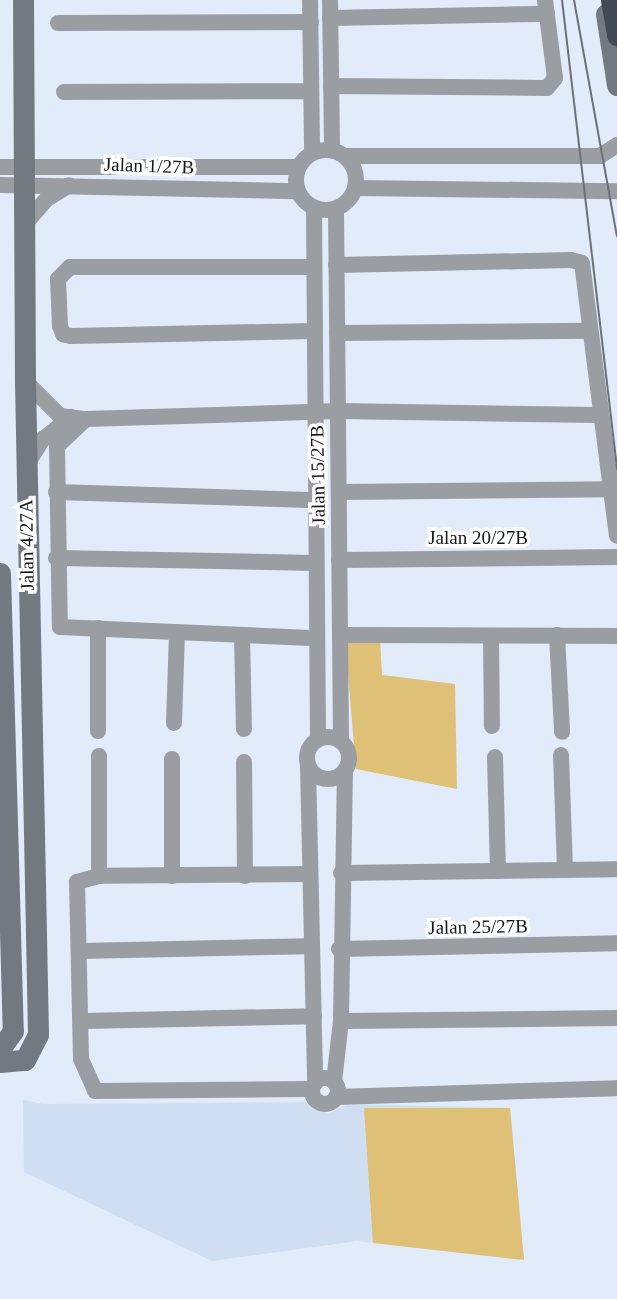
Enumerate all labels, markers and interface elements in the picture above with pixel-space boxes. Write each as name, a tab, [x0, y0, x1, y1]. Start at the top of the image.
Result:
street label: Jalan 1/27B	[104, 153, 194, 179]
street label: Jalan 15/27B	[306, 425, 330, 525]
street label: Jalan 4/27A	[15, 499, 39, 591]
street label: Jalan 20/27B	[428, 527, 528, 549]
street label: Jalan 25/27B	[428, 915, 528, 939]

